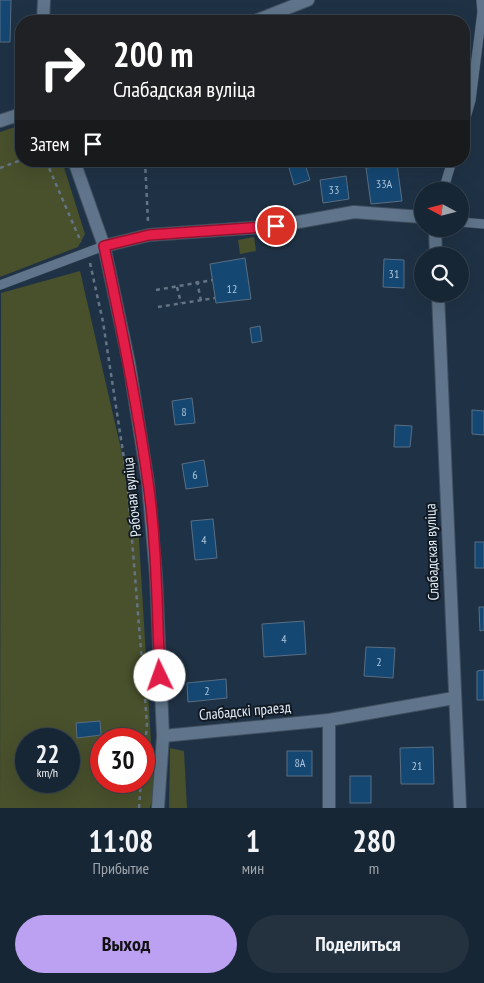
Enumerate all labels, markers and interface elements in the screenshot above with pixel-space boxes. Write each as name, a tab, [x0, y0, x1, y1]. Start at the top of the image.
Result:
text: 200 m	[113, 31, 194, 77]
icon: right	[30, 35, 95, 100]
text: Слабадская вуліца	[113, 75, 255, 103]
icon: arrive	[79, 130, 107, 158]
text: Затем	[30, 132, 69, 156]
house number: 33А	[376, 176, 393, 191]
house number: 33	[329, 182, 339, 197]
north arrow	[414, 182, 469, 238]
map controls	[414, 182, 469, 302]
pin	[255, 205, 297, 247]
icon: arrive	[262, 212, 290, 240]
button: search	[414, 247, 469, 302]
house number: 31	[389, 266, 399, 281]
house number: 12	[227, 281, 237, 296]
house number: 8	[181, 404, 187, 419]
street label: Рабочая вуліца	[118, 456, 145, 538]
house number: 6	[192, 467, 198, 482]
street label: Слабадская вуліца	[420, 503, 443, 601]
house number: 4	[201, 532, 207, 547]
house number: 4	[281, 631, 287, 646]
position arrow	[133, 649, 185, 701]
house number: 2	[376, 654, 382, 669]
house number: 2	[204, 683, 210, 698]
street label: Слабадскі праезд	[198, 697, 292, 724]
speed limit sign: 30	[90, 728, 155, 793]
text: 22	[36, 738, 59, 770]
house number: 8А	[294, 755, 306, 770]
house number: 21	[412, 758, 422, 773]
text: km/h	[37, 765, 58, 780]
text: 11:08	[88, 821, 153, 860]
text: 1	[246, 821, 260, 860]
text: 280	[353, 821, 396, 860]
text: Прибытие	[93, 858, 149, 878]
text: мин	[242, 858, 264, 878]
text: m	[369, 858, 379, 878]
button: Выход	[15, 915, 237, 973]
button: Поделиться	[247, 915, 469, 973]

